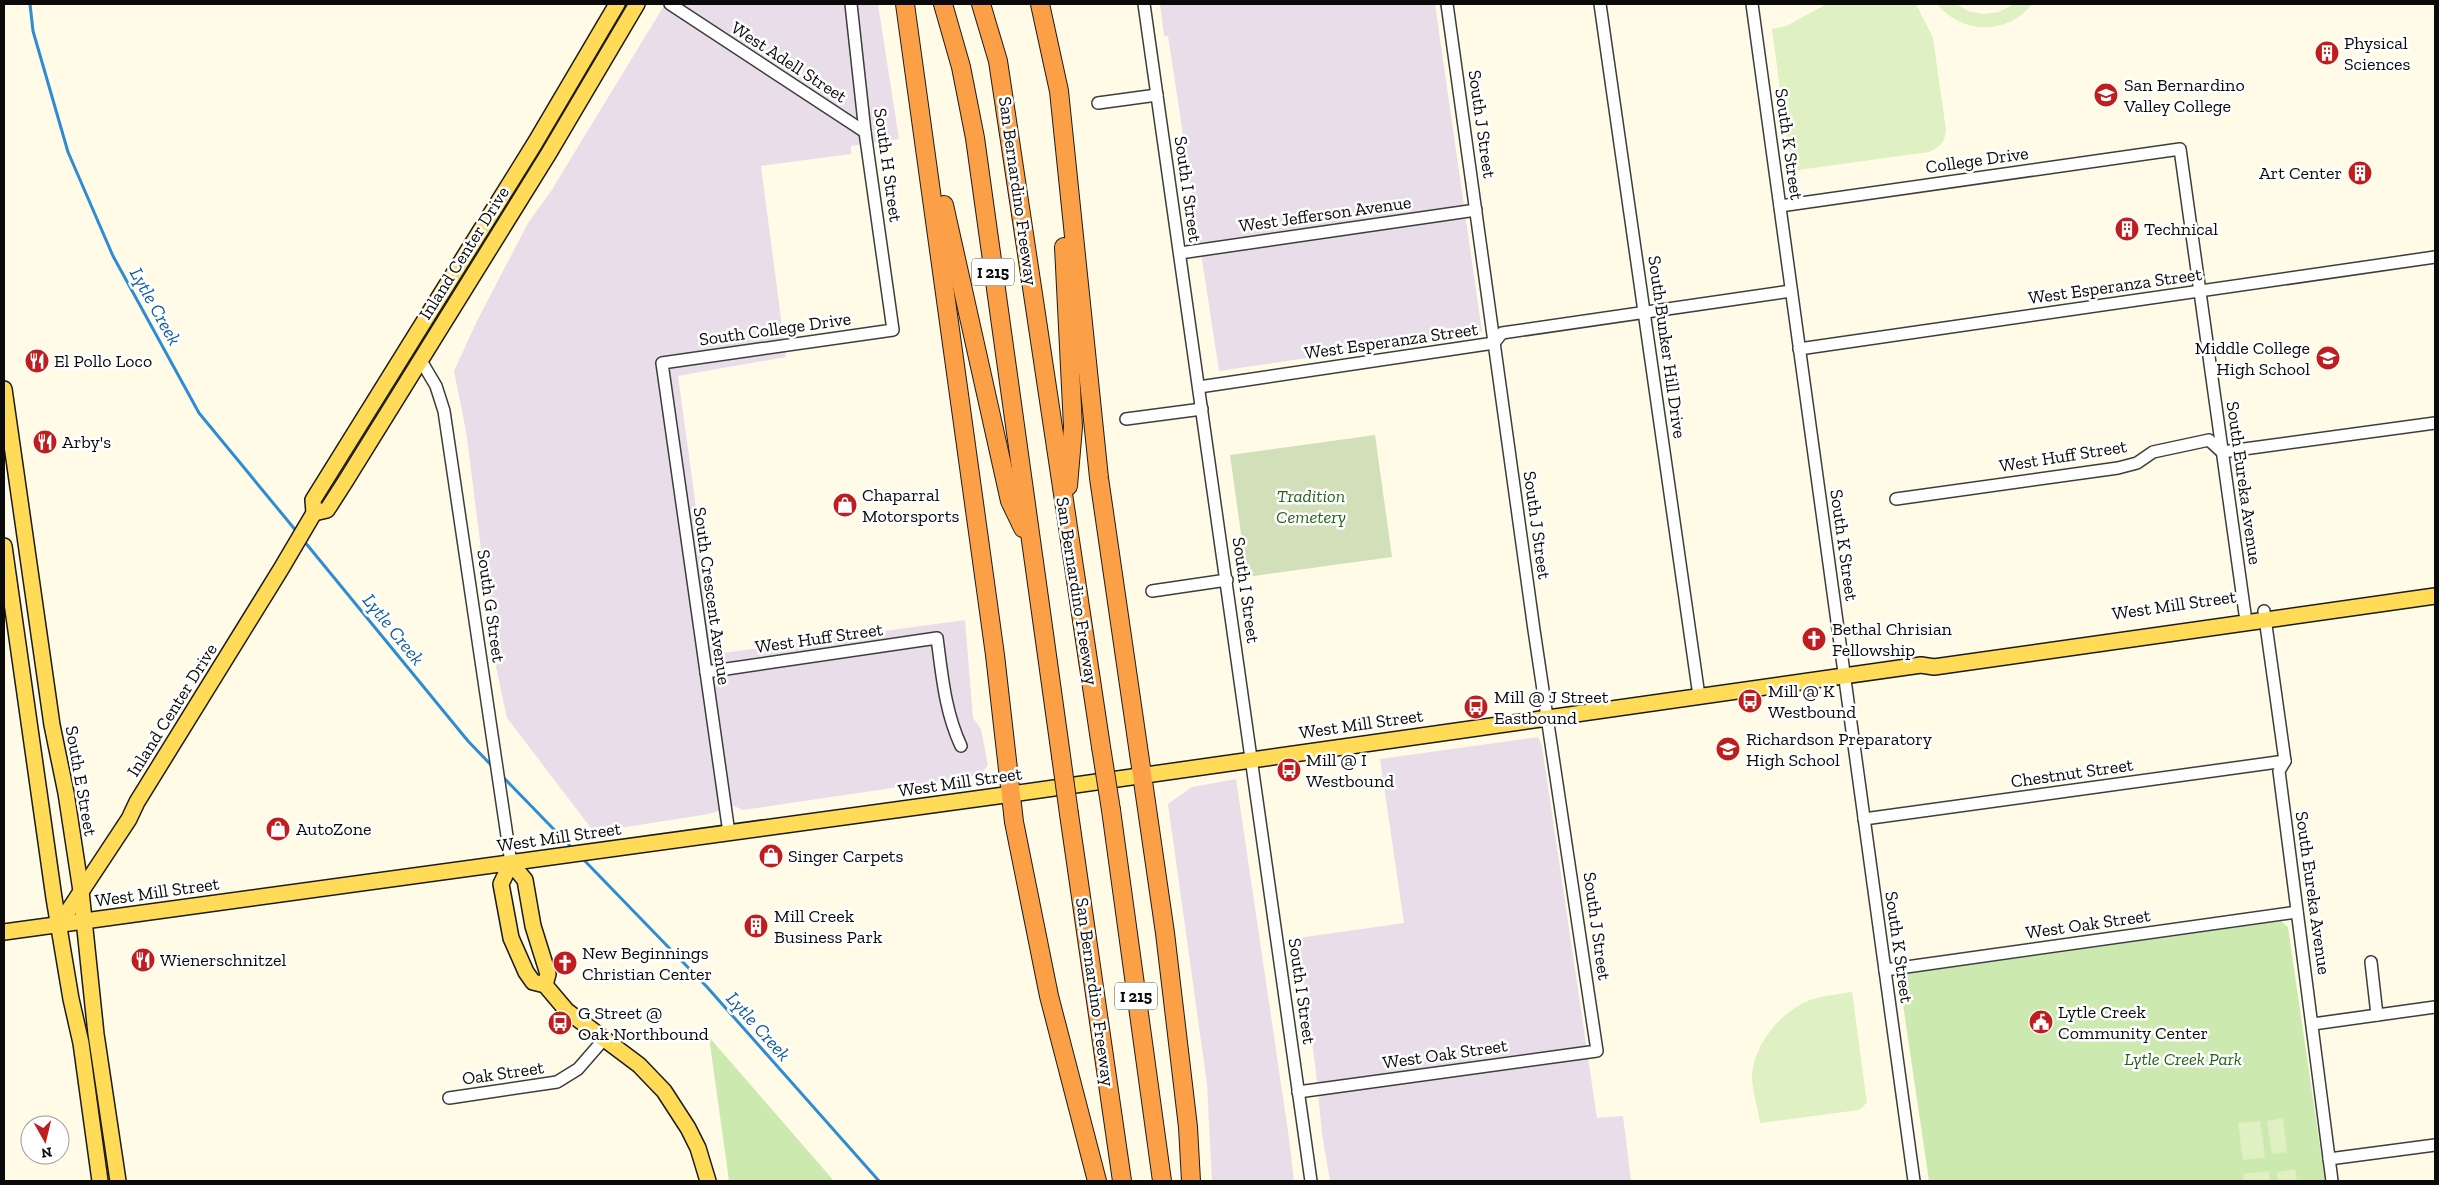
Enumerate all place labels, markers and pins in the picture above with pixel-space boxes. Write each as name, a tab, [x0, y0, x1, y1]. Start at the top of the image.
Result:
place label: Physical Sciences	[2344, 32, 2410, 75]
building icon: Physical Sciences	[2314, 40, 2340, 66]
place label: San Bernardino Valley College	[2123, 74, 2245, 117]
school or university icon: San Bernardino Valley College	[2093, 82, 2119, 108]
building icon: Art Center	[2347, 160, 2373, 186]
place label: Art Center	[2259, 162, 2342, 184]
building icon: Technical	[2114, 216, 2140, 242]
place label: Technical	[2144, 218, 2218, 240]
place label: Middle College High School	[2195, 337, 2310, 380]
school or university icon: Middle College High School	[2315, 345, 2341, 371]
restaurant icon: El Pollo Loco	[24, 348, 50, 374]
place label: El Pollo Loco	[54, 350, 152, 372]
restaurant icon: Arby's	[32, 429, 58, 455]
place label: Arby's	[62, 431, 111, 453]
place label: Chaparral Motorsports	[862, 484, 959, 527]
shop icon: Chaparral Motorsports	[832, 492, 858, 518]
place label: Bethal Chrisian Fellowship	[1832, 618, 1953, 661]
church icon: Bethal Chrisian Fellowship	[1801, 626, 1827, 652]
place label: Mill @ K Westbound	[1768, 680, 1856, 723]
place label: Mill @ J Street Eastbound	[1494, 686, 1609, 729]
bus stop icon: Mill @ K Westbound	[1737, 688, 1763, 714]
bus stop icon: Mill @ J Street Eastbound	[1463, 694, 1489, 720]
place label: Richardson Preparatory High School	[1746, 728, 1933, 771]
school or university icon: Richardson Preparatory High School	[1715, 736, 1741, 762]
place label: Mill @ I Westbound	[1306, 749, 1394, 792]
bus stop icon: Mill @ I Westbound	[1276, 757, 1302, 783]
shop icon: AutoZone	[265, 816, 291, 842]
place label: AutoZone	[296, 818, 371, 840]
shop icon: Singer Carpets	[758, 843, 784, 869]
place label: Singer Carpets	[788, 845, 904, 867]
place label: Mill Creek Business Park	[774, 905, 883, 948]
building icon: Mill Creek Business Park	[743, 913, 769, 939]
place label: New Beginnings Christian Center	[582, 942, 712, 985]
restaurant icon: Wienerschnitzel	[130, 947, 156, 973]
place label: Wienerschnitzel	[160, 949, 286, 971]
church icon: New Beginnings Christian Center	[552, 950, 578, 976]
place label: Lytle Creek Community Center	[2058, 1001, 2208, 1044]
place label: G Street @ Oak Northbound	[578, 1002, 709, 1045]
public building icon: Lytle Creek Community Center	[2028, 1009, 2054, 1035]
bus stop icon: G Street @ Oak Northbound	[547, 1010, 573, 1036]

